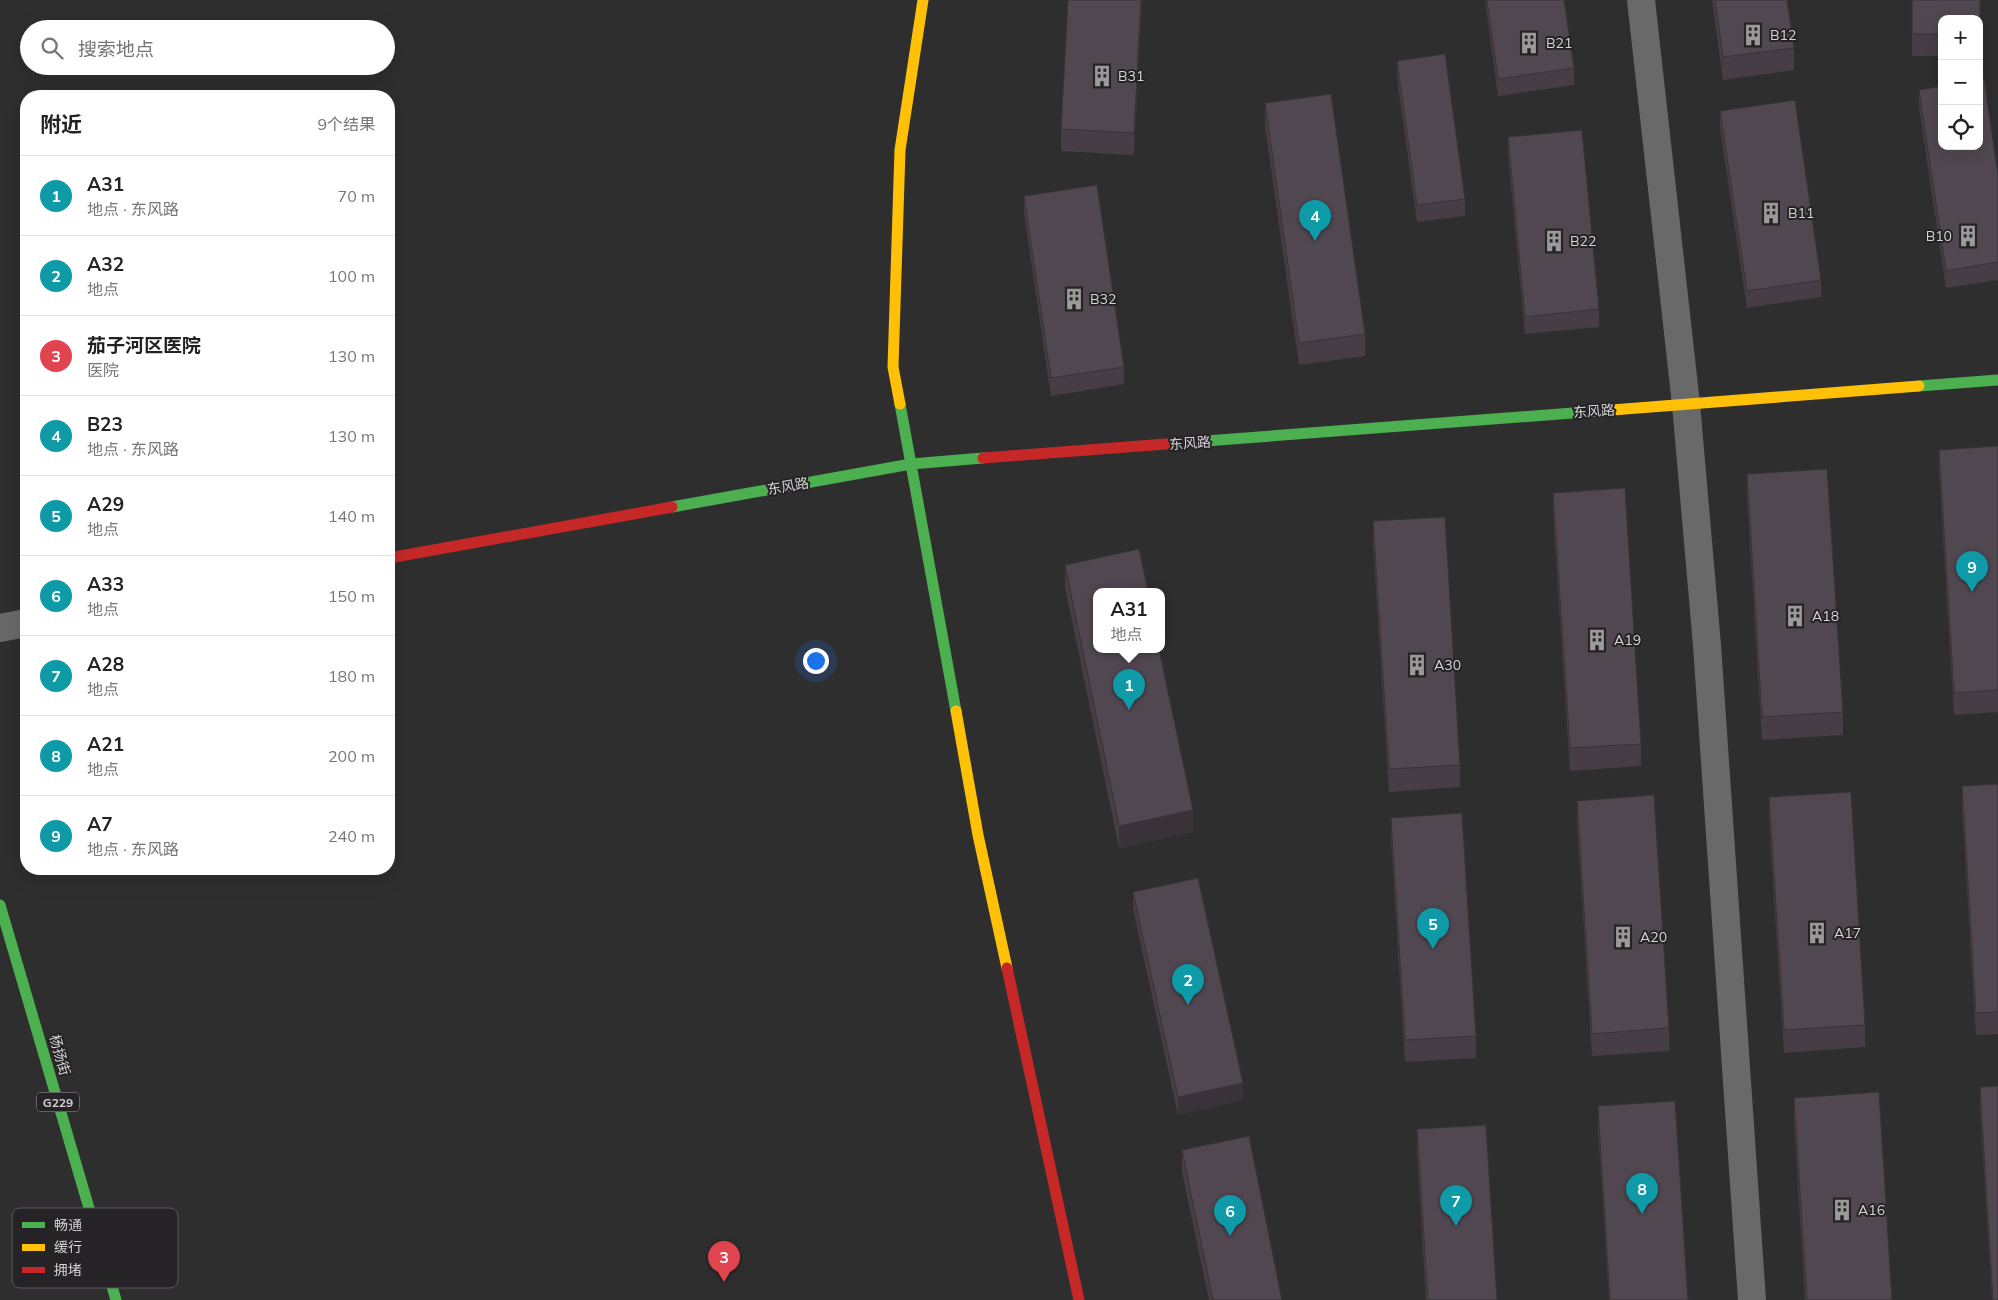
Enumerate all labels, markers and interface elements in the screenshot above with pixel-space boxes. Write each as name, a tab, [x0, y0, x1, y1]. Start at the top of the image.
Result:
map controls	[1938, 15, 1983, 150]
button: +	[1938, 15, 1983, 60]
search box	[20, 20, 395, 75]
building icon: B12	[1740, 22, 1766, 48]
place label: B12	[1770, 26, 1796, 44]
building icon: B21	[1516, 30, 1542, 56]
icon: search	[38, 34, 66, 62]
place label: B21	[1546, 34, 1572, 52]
text: 搜索地点	[78, 37, 154, 61]
button: −	[1938, 60, 1983, 105]
building icon: B31	[1089, 63, 1115, 89]
place label: B31	[1118, 67, 1144, 85]
button: locate	[1938, 105, 1983, 150]
text: 附近	[40, 111, 82, 137]
text: 9个结果	[317, 114, 375, 134]
text: A31	[87, 172, 124, 196]
text: 1	[51, 186, 61, 206]
text: 70 m	[338, 186, 375, 206]
text: 地点 · 东风路	[87, 199, 179, 219]
pin: 4	[1299, 200, 1331, 241]
building icon: B11	[1758, 200, 1784, 226]
place label: B11	[1788, 204, 1814, 222]
building icon: B10	[1955, 223, 1981, 249]
place label: B10	[1926, 227, 1952, 245]
building icon: B22	[1541, 228, 1567, 254]
place label: B22	[1570, 232, 1596, 250]
text: A32	[87, 252, 124, 276]
text: 2	[51, 266, 61, 286]
text: 100 m	[328, 266, 375, 286]
text: 地点	[87, 279, 119, 299]
building icon: B32	[1061, 286, 1087, 312]
place label: B32	[1090, 290, 1116, 308]
text: 茄子河区医院	[87, 333, 201, 357]
text: 3	[51, 346, 61, 366]
text: 130 m	[328, 346, 375, 366]
text: 医院	[87, 360, 119, 380]
street label: 东风路	[1572, 401, 1616, 421]
text: B23	[87, 412, 123, 436]
text: 4	[51, 426, 61, 446]
text: 130 m	[328, 426, 375, 446]
street label: 东风路	[1168, 433, 1212, 453]
text: 地点 · 东风路	[87, 439, 179, 459]
street label: 东风路	[766, 473, 810, 499]
text: A29	[87, 492, 124, 516]
text: 5	[51, 506, 61, 526]
text: 140 m	[328, 506, 375, 526]
text: 地点	[87, 519, 119, 539]
pin: 9	[1956, 551, 1988, 592]
text: A33	[87, 572, 124, 596]
text: 6	[51, 586, 61, 606]
text: 150 m	[328, 586, 375, 606]
popup	[1093, 588, 1165, 653]
text: A31	[1110, 597, 1148, 621]
text: 地点	[87, 599, 119, 619]
building icon: A18	[1782, 603, 1808, 629]
place label: A18	[1812, 607, 1839, 625]
text: 地点	[1110, 624, 1142, 644]
building icon: A19	[1584, 627, 1610, 653]
place label: A19	[1614, 631, 1641, 649]
your location	[803, 648, 829, 674]
text: A28	[87, 652, 124, 676]
building icon: A30	[1404, 652, 1430, 678]
place label: A30	[1434, 656, 1461, 674]
text: 7	[51, 666, 61, 686]
text: 180 m	[328, 666, 375, 686]
pin: 1	[1113, 669, 1145, 710]
text: 地点	[87, 679, 119, 699]
text: A21	[87, 732, 124, 756]
text: 8	[51, 746, 61, 766]
text: 200 m	[328, 746, 375, 766]
text: 地点	[87, 759, 119, 779]
text: A7	[87, 812, 113, 836]
text: 9	[51, 826, 61, 846]
text: 240 m	[328, 826, 375, 846]
text: 地点 · 东风路	[87, 839, 179, 859]
pin: 5	[1417, 908, 1449, 949]
building icon: A17	[1804, 920, 1830, 946]
building icon: A20	[1610, 924, 1636, 950]
place label: A17	[1834, 924, 1861, 942]
place label: A20	[1640, 928, 1667, 946]
pin: 2	[1172, 964, 1204, 1005]
street label: 杨扬街	[46, 1032, 74, 1078]
road number: G229	[37, 1092, 79, 1112]
pin: 8	[1626, 1173, 1658, 1214]
pin: 7	[1440, 1185, 1472, 1226]
pin: 6	[1214, 1195, 1246, 1236]
building icon: A16	[1829, 1197, 1855, 1223]
place label: A16	[1858, 1201, 1885, 1219]
legend	[12, 1208, 178, 1288]
text: 畅通	[54, 1216, 82, 1234]
text: 缓行	[54, 1238, 82, 1256]
pin: 3	[708, 1241, 740, 1282]
text: 拥堵	[54, 1261, 82, 1279]

